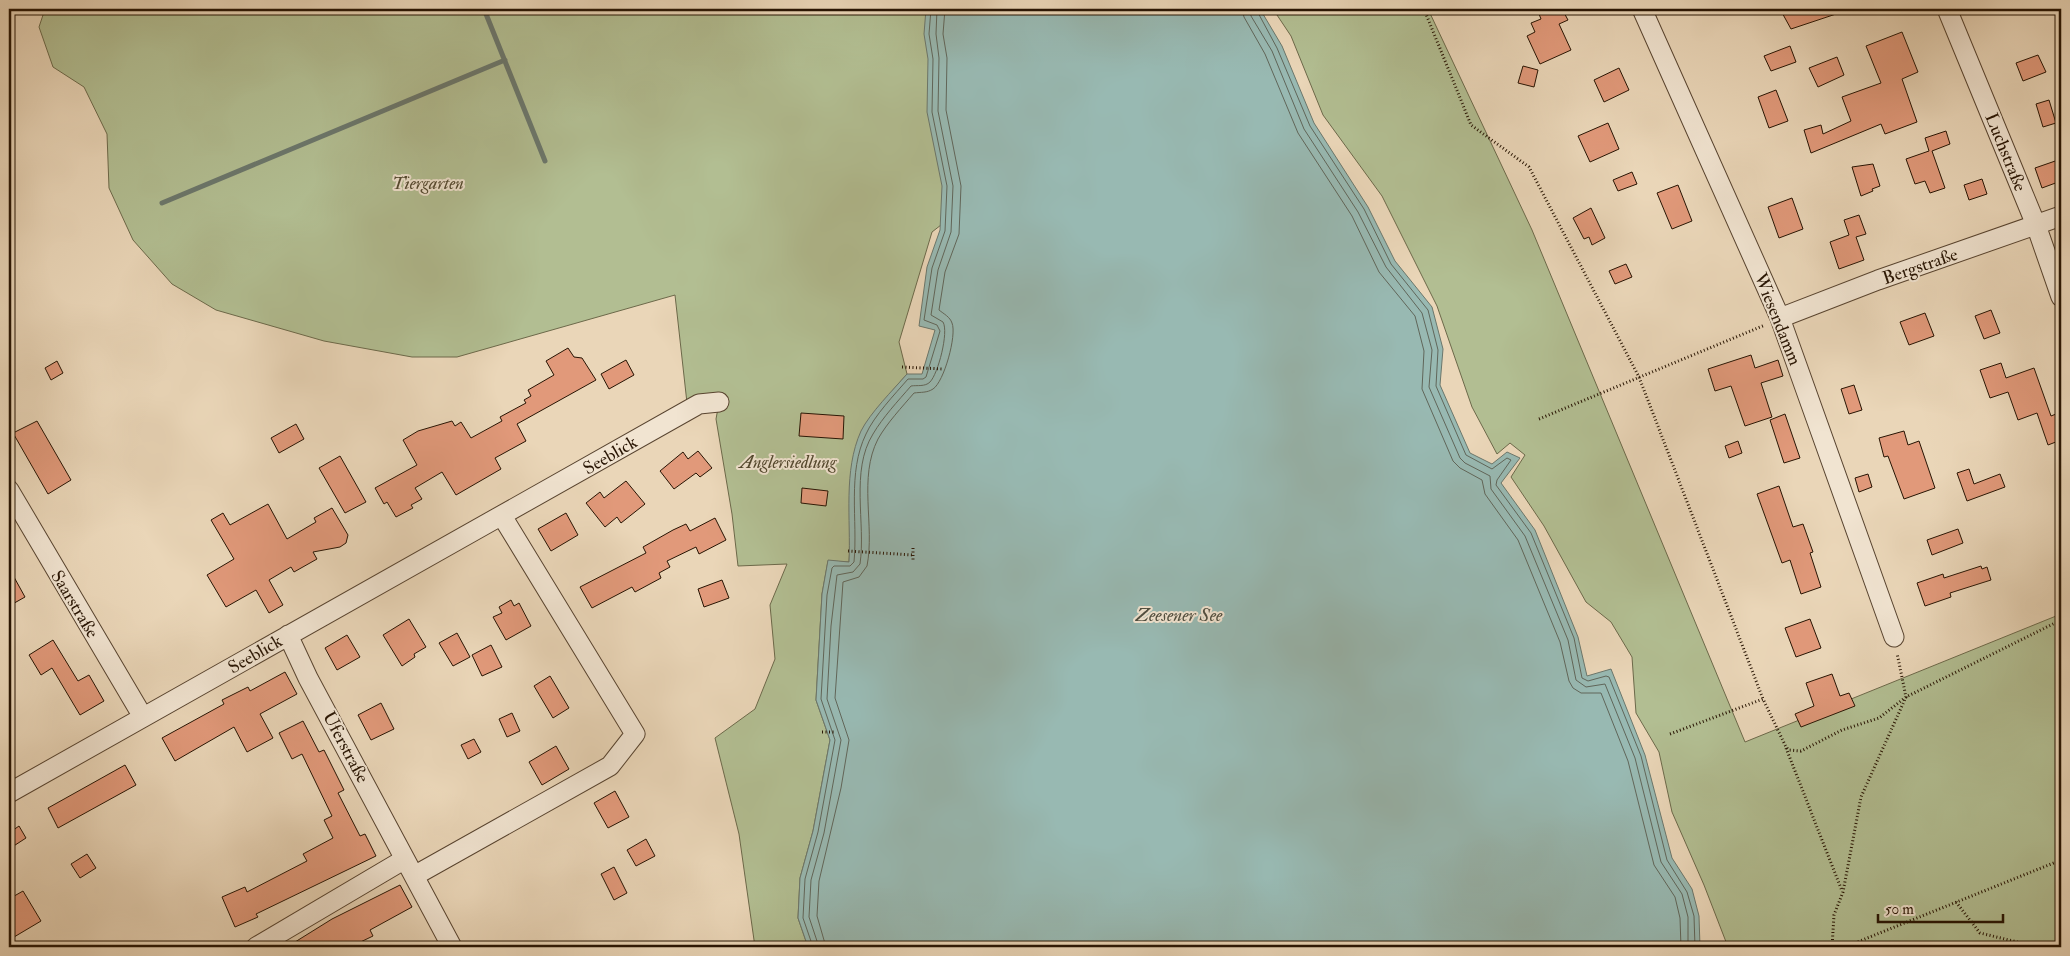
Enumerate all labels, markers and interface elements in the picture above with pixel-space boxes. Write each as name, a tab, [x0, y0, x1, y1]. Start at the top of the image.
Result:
street label: Luchstraße	[1979, 110, 2032, 195]
park label: Tiergarten	[392, 172, 464, 195]
street label: Bergstraße	[1879, 243, 1961, 290]
street label: Wiesendamm	[1748, 269, 1807, 369]
street label: Seeblick	[579, 431, 642, 480]
park label: Anglersiedlung	[737, 451, 838, 474]
street label: Saarstraße	[45, 566, 104, 643]
water label: Zeesener See	[1135, 603, 1223, 627]
street label: Seeblick	[224, 630, 287, 679]
street label: Uferstraße	[317, 707, 374, 787]
scale bar	[1878, 891, 2002, 923]
text: 50 m	[1885, 900, 1914, 919]

